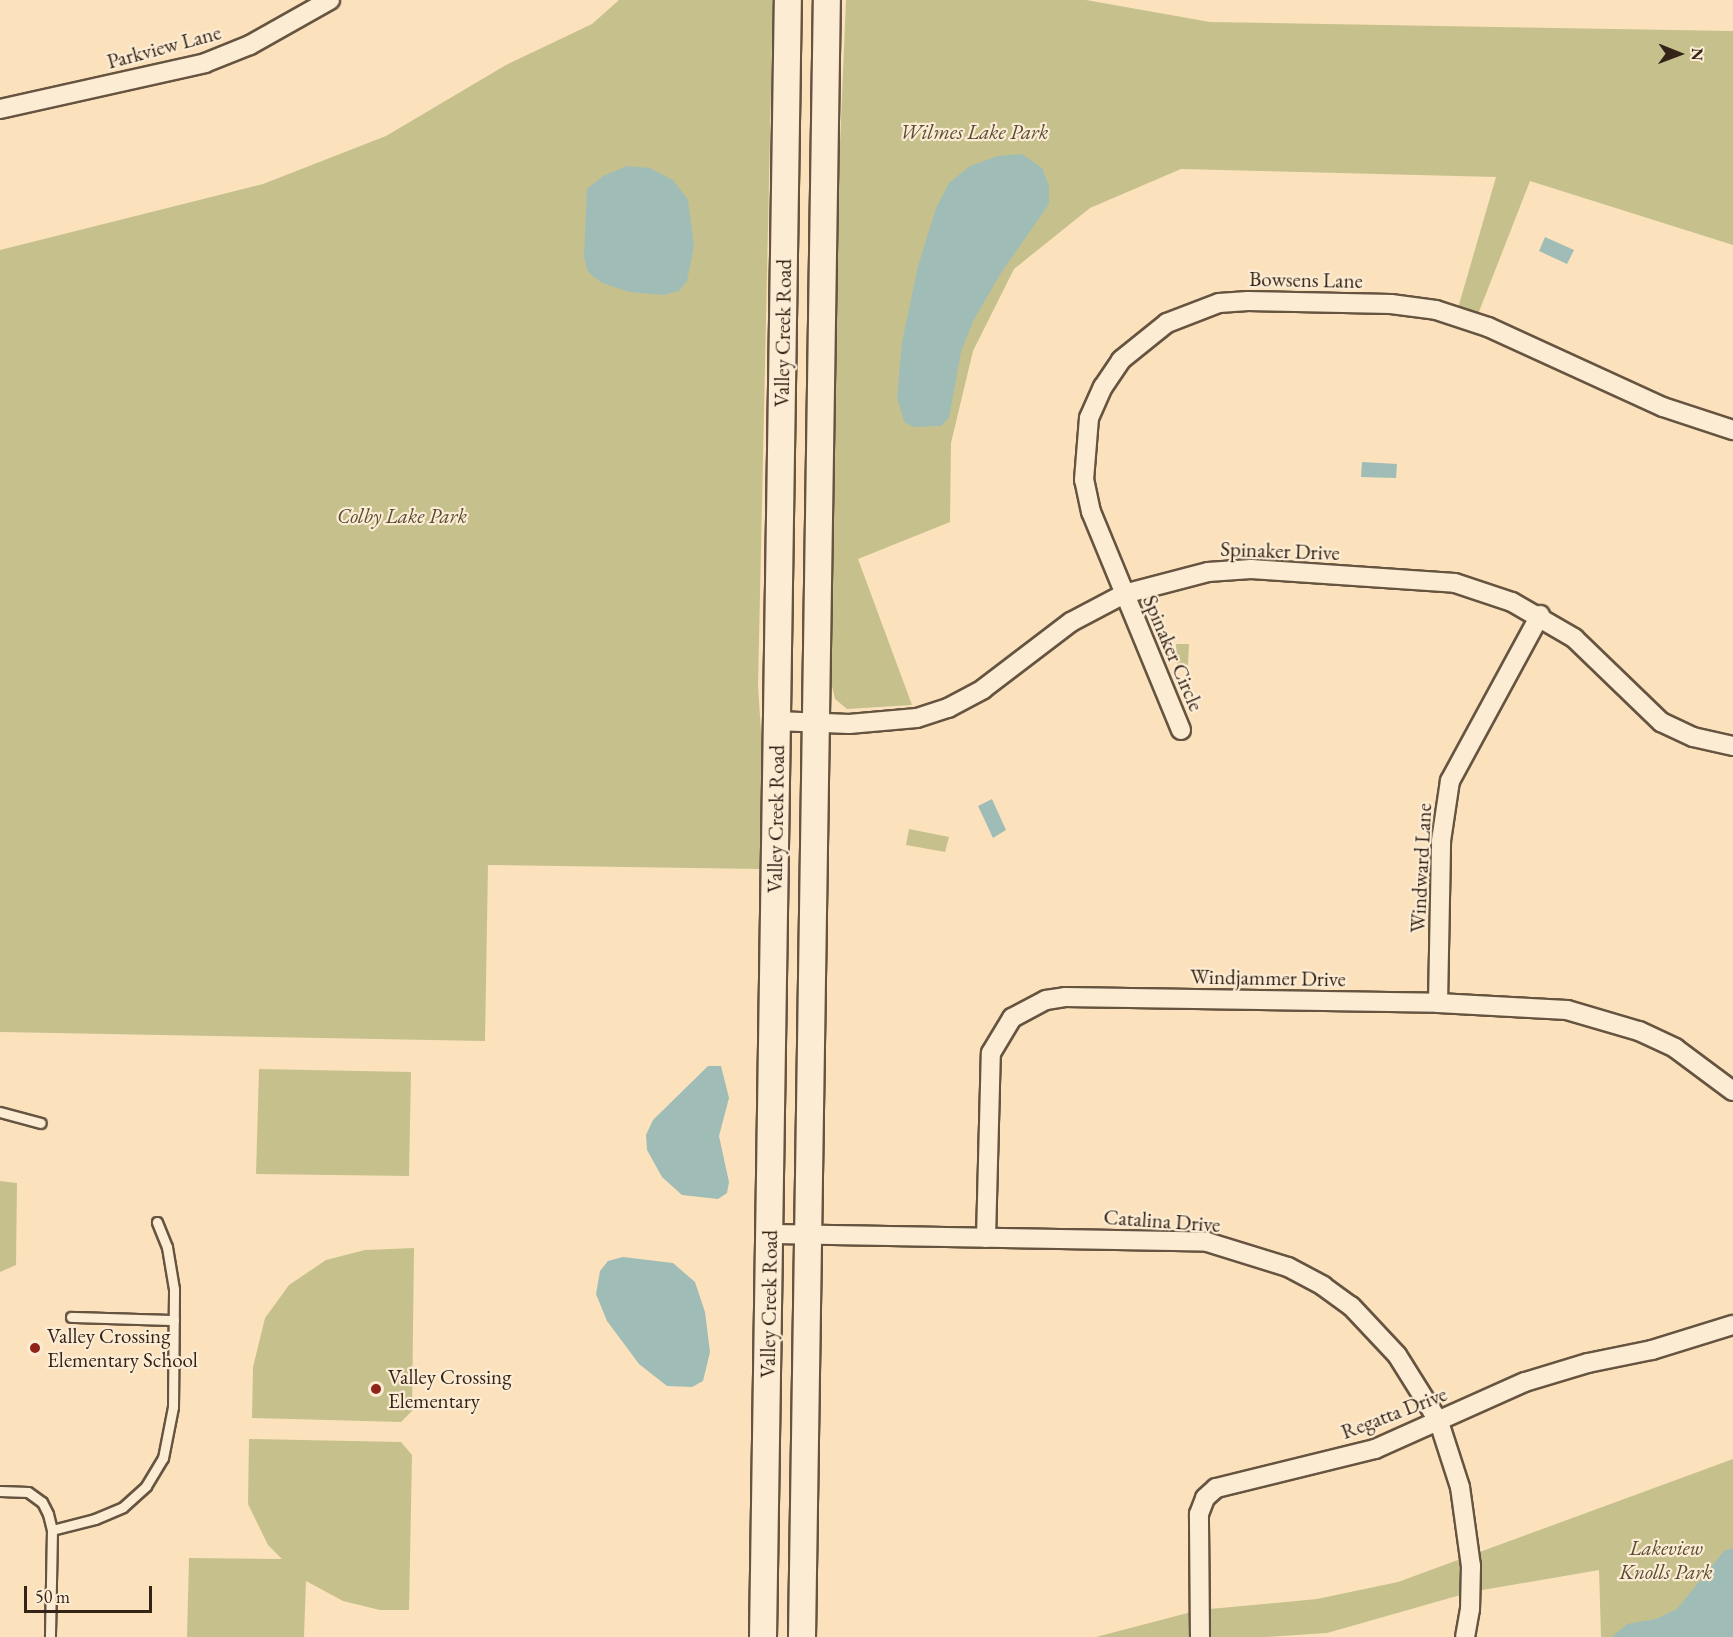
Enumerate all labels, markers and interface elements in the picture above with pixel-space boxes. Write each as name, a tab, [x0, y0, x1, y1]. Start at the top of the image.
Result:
street label: Parkview Lane	[104, 20, 224, 74]
north arrow	[1649, 24, 1709, 84]
text: N	[1687, 48, 1708, 61]
park label: Wilmes Lake Park	[900, 119, 1048, 145]
street label: Valley Creek Road	[769, 259, 797, 407]
street label: Bowsens Lane	[1249, 266, 1363, 294]
park label: Colby Lake Park	[337, 503, 467, 529]
street label: Spinaker Drive	[1220, 536, 1340, 566]
street label: Spinaker Circle	[1137, 591, 1209, 715]
street label: Valley Creek Road	[762, 745, 790, 893]
street label: Windward Lane	[1405, 802, 1437, 934]
street label: Windjammer Drive	[1190, 964, 1346, 992]
street label: Catalina Drive	[1103, 1204, 1221, 1238]
street label: Valley Creek Road	[755, 1230, 783, 1378]
place label: Valley Crossing Elementary School	[47, 1323, 198, 1373]
marker: Valley Crossing Elementary School	[28, 1341, 42, 1355]
place label: Valley Crossing Elementary	[388, 1364, 511, 1414]
street label: Regatta Drive	[1338, 1381, 1450, 1445]
marker: Valley Crossing Elementary	[369, 1382, 383, 1396]
park label: Lakeview Knolls Park	[1619, 1535, 1713, 1585]
scale bar	[27, 1574, 154, 1612]
text: 50 m	[35, 1585, 70, 1608]

